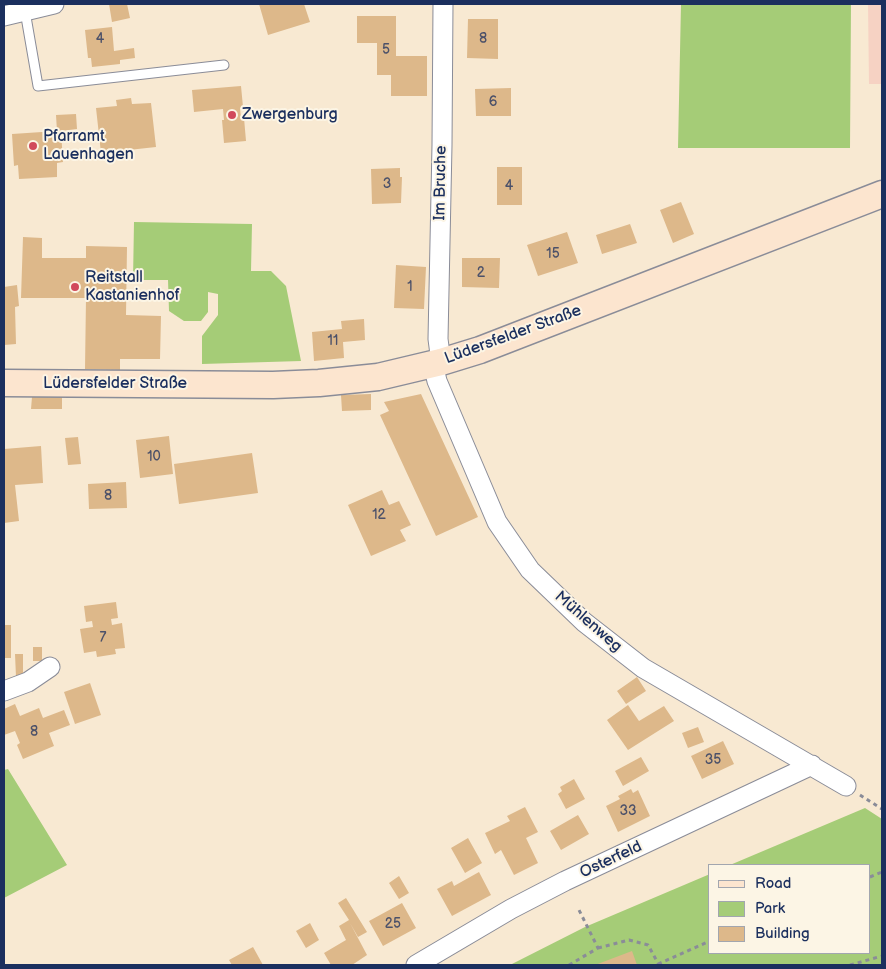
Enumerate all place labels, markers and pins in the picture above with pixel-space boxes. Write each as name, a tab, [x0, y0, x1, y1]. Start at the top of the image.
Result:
place label: Zwergenburg	[242, 105, 338, 125]
marker: Zwergenburg	[226, 109, 238, 121]
place label: Pfarramt Lauenhagen	[43, 127, 134, 165]
marker: Pfarramt Lauenhagen	[27, 140, 39, 152]
place label: Reitstall Kastanienhof	[85, 268, 180, 306]
marker: Reitstall Kastanienhof	[69, 281, 81, 293]

